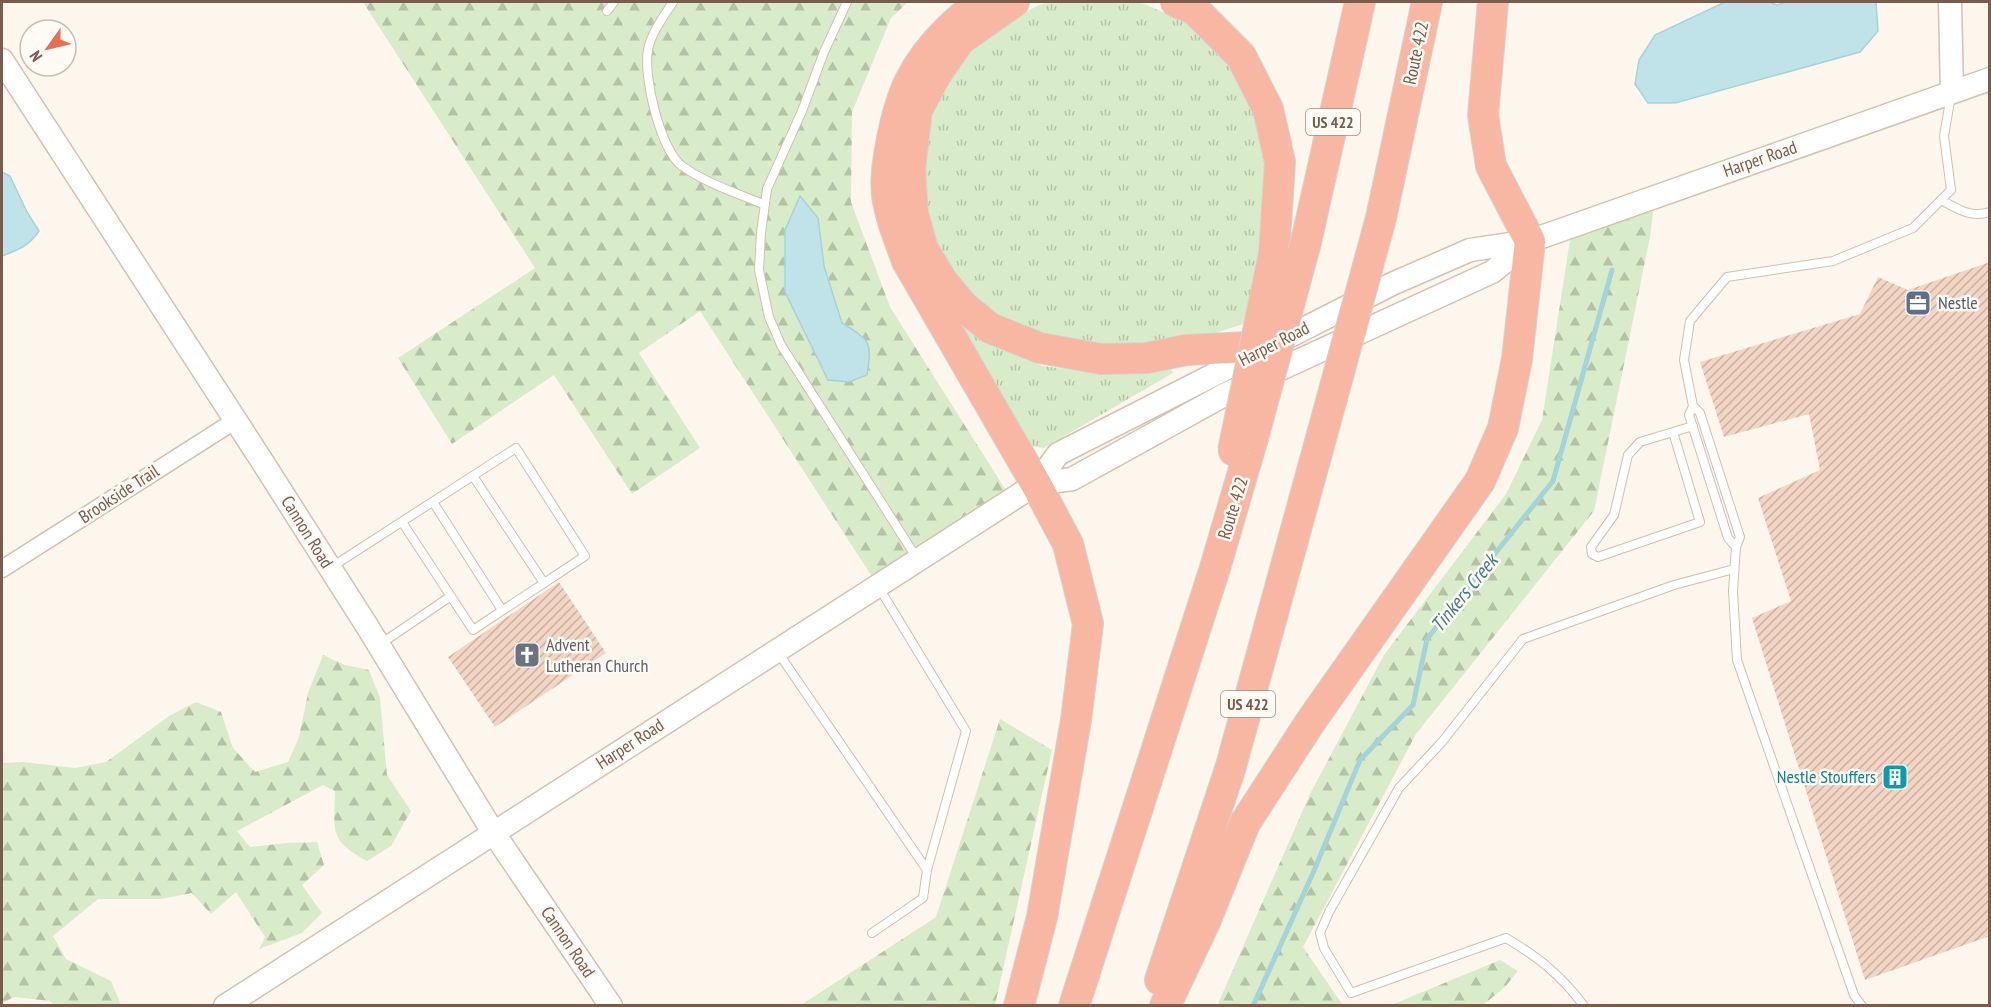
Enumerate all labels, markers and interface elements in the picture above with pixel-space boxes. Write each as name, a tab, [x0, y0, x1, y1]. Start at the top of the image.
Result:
north arrow	[18, 18, 78, 78]
street label: Route 422	[1398, 19, 1433, 87]
text: N	[25, 47, 46, 66]
road number: US 422	[1306, 109, 1360, 135]
street label: Harper Road	[1720, 135, 1800, 182]
office icon: Nestle	[1903, 288, 1933, 318]
place label: Nestle	[1938, 291, 1978, 314]
street label: Harper Road	[1234, 316, 1313, 371]
street label: Brookside Trail	[74, 459, 164, 528]
street label: Route 422	[1212, 474, 1253, 542]
street label: Cannon Road	[276, 491, 339, 572]
water label: Tinkers Creek	[1425, 547, 1505, 637]
place label: Advent Lutheran Church	[546, 633, 648, 677]
church icon: Advent Lutheran Church	[512, 640, 542, 670]
road number: US 422	[1221, 691, 1275, 717]
street label: Harper Road	[591, 713, 668, 774]
building icon: Nestle Stouffers	[1880, 762, 1910, 792]
place label: Nestle Stouffers	[1777, 765, 1876, 788]
street label: Cannon Road	[536, 902, 601, 982]

